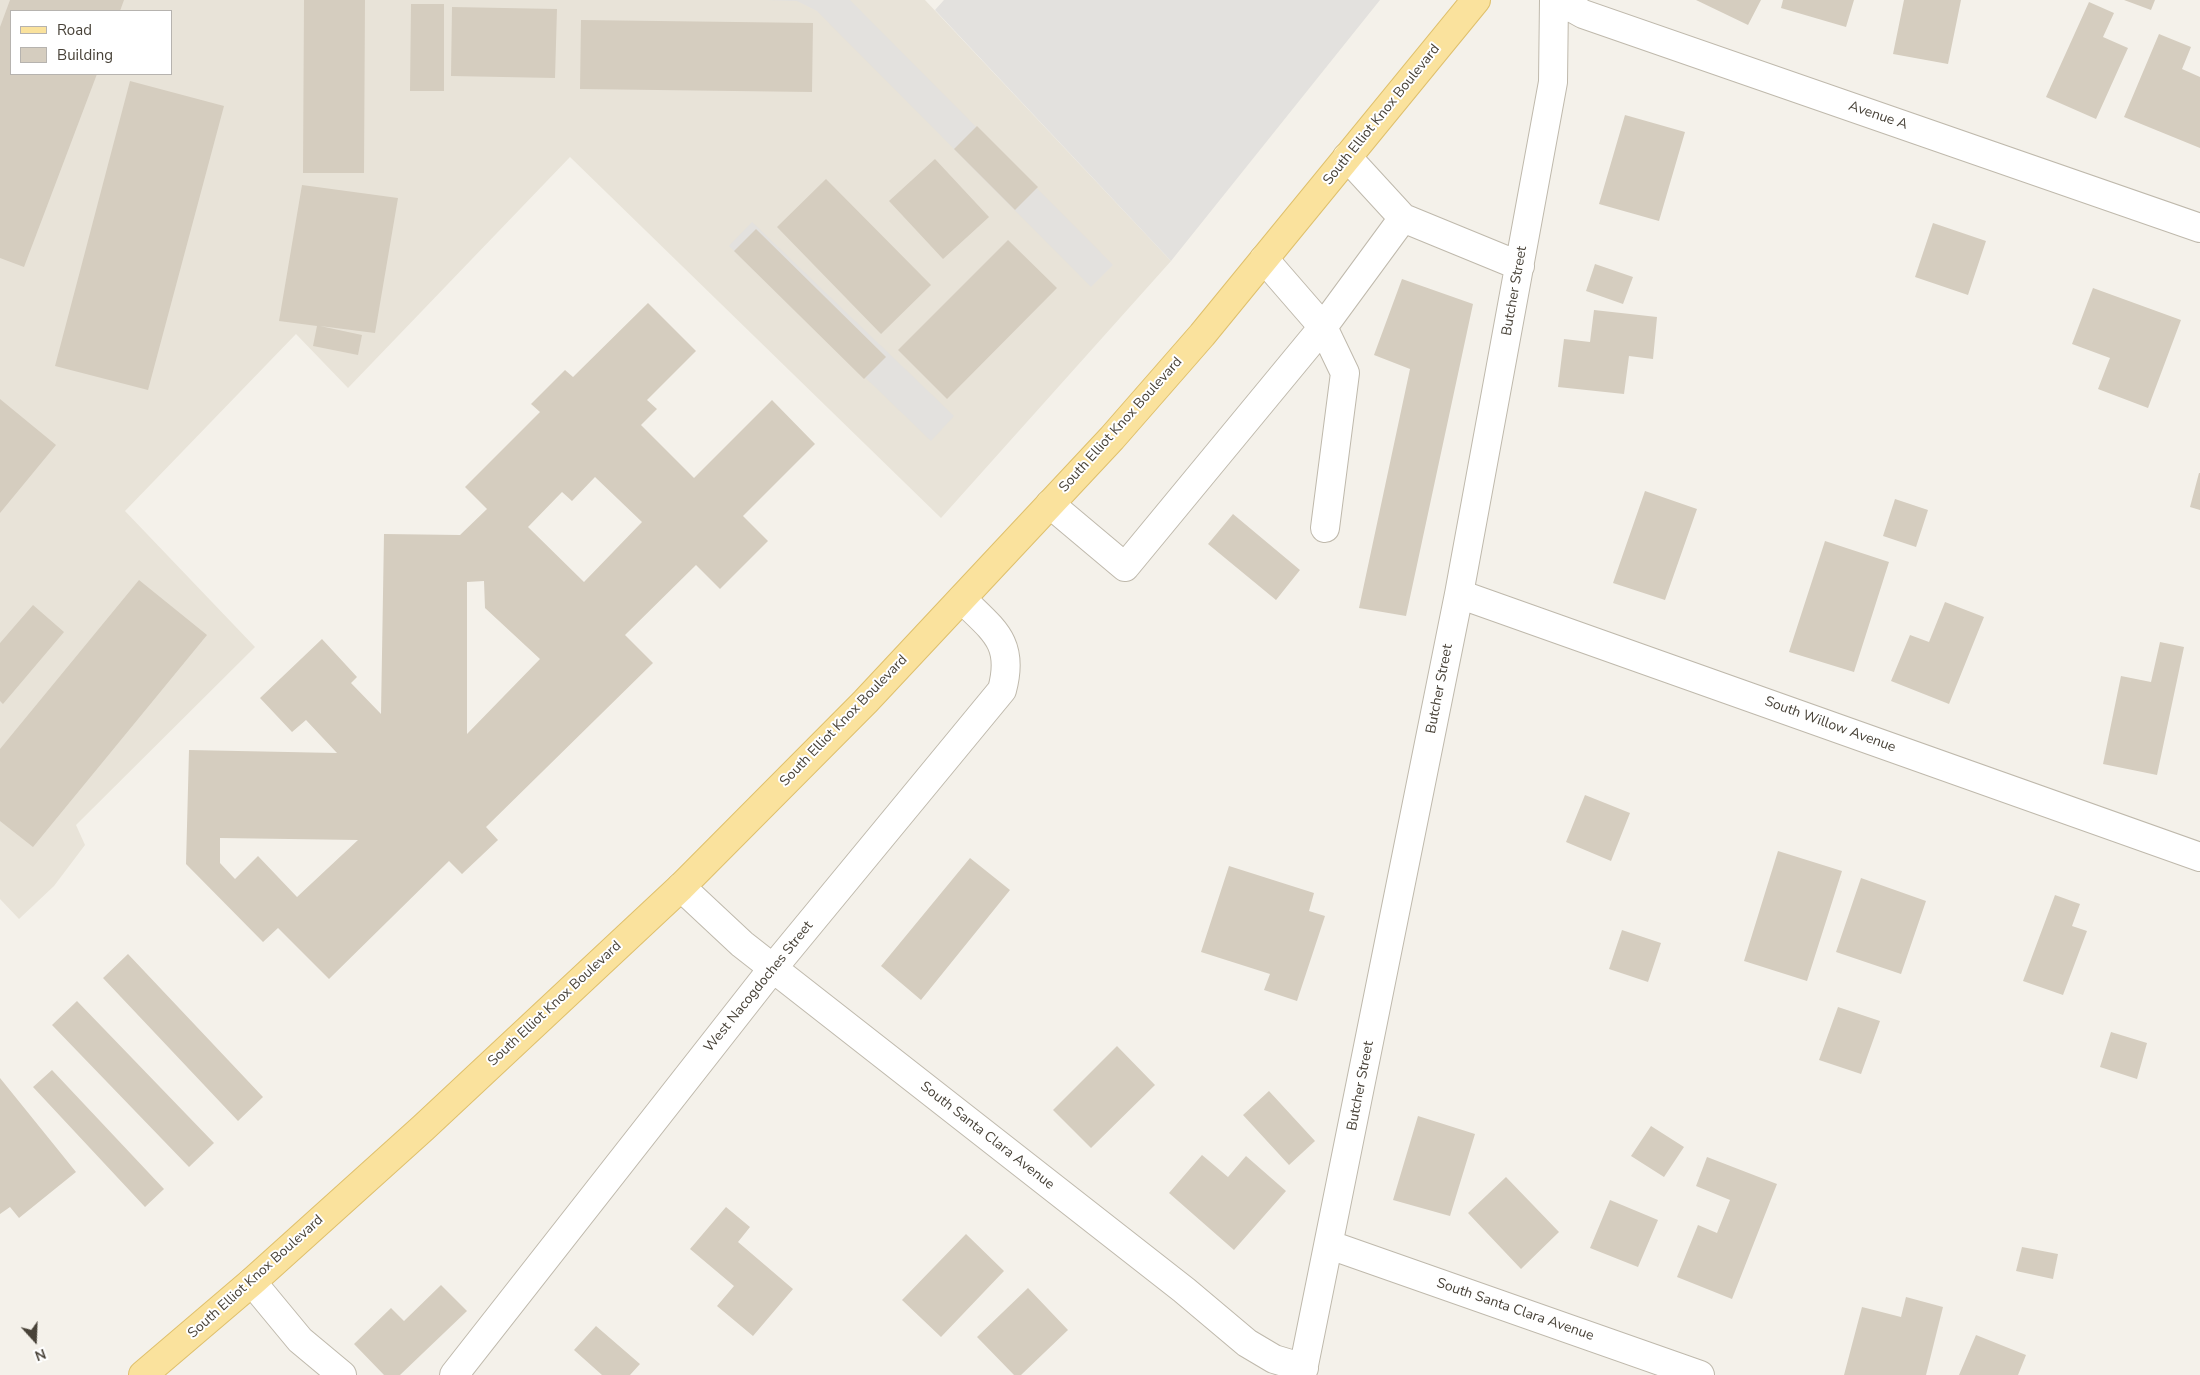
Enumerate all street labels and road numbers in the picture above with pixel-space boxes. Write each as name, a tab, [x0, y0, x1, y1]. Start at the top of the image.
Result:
street label: South Elliot Knox Boulevard	[1320, 41, 1444, 189]
street label: Avenue A	[1846, 98, 1910, 134]
street label: Butcher Street	[1499, 245, 1531, 337]
street label: South Elliot Knox Boulevard	[1056, 354, 1186, 496]
street label: Butcher Street	[1423, 643, 1457, 735]
street label: South Elliot Knox Boulevard	[777, 652, 911, 790]
street label: South Willow Avenue	[1762, 693, 1898, 757]
street label: West Nacogdoches Street	[701, 918, 817, 1056]
street label: South Elliot Knox Boulevard	[485, 938, 625, 1070]
street label: Butcher Street	[1344, 1040, 1378, 1132]
street label: South Santa Clara Avenue	[917, 1079, 1057, 1193]
street label: South Elliot Knox Boulevard	[185, 1212, 327, 1342]
street label: South Santa Clara Avenue	[1434, 1275, 1596, 1345]

